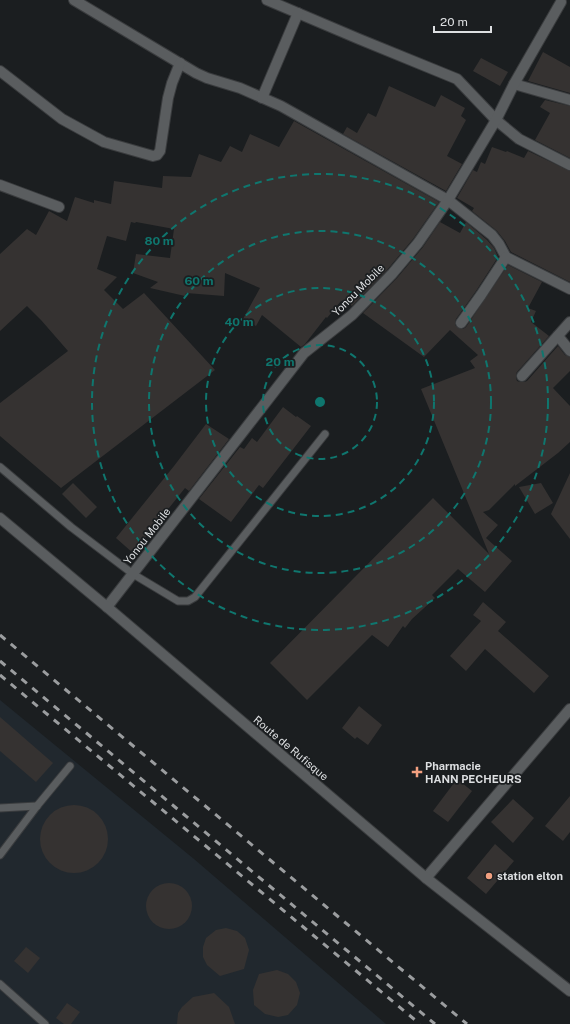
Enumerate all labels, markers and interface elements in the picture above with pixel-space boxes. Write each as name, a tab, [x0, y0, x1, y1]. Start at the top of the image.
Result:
scale bar	[434, 8, 491, 34]
text: 20 m	[440, 15, 468, 29]
text: 80 m	[144, 234, 174, 248]
street label: Yonou Mobile	[330, 262, 386, 318]
text: 60 m	[184, 274, 214, 288]
text: 40 m	[224, 315, 254, 329]
text: 20 m	[266, 355, 295, 369]
centre of rings	[313, 395, 327, 409]
street label: Yonou Mobile	[121, 505, 173, 567]
street label: Route de Rufisque	[251, 713, 331, 783]
place label: Pharmacie HANN PECHEURS	[425, 760, 522, 785]
marker: Pharmacie HANN PECHEURS	[412, 767, 422, 777]
place label: station elton	[497, 870, 563, 882]
marker: station elton	[484, 871, 494, 881]

